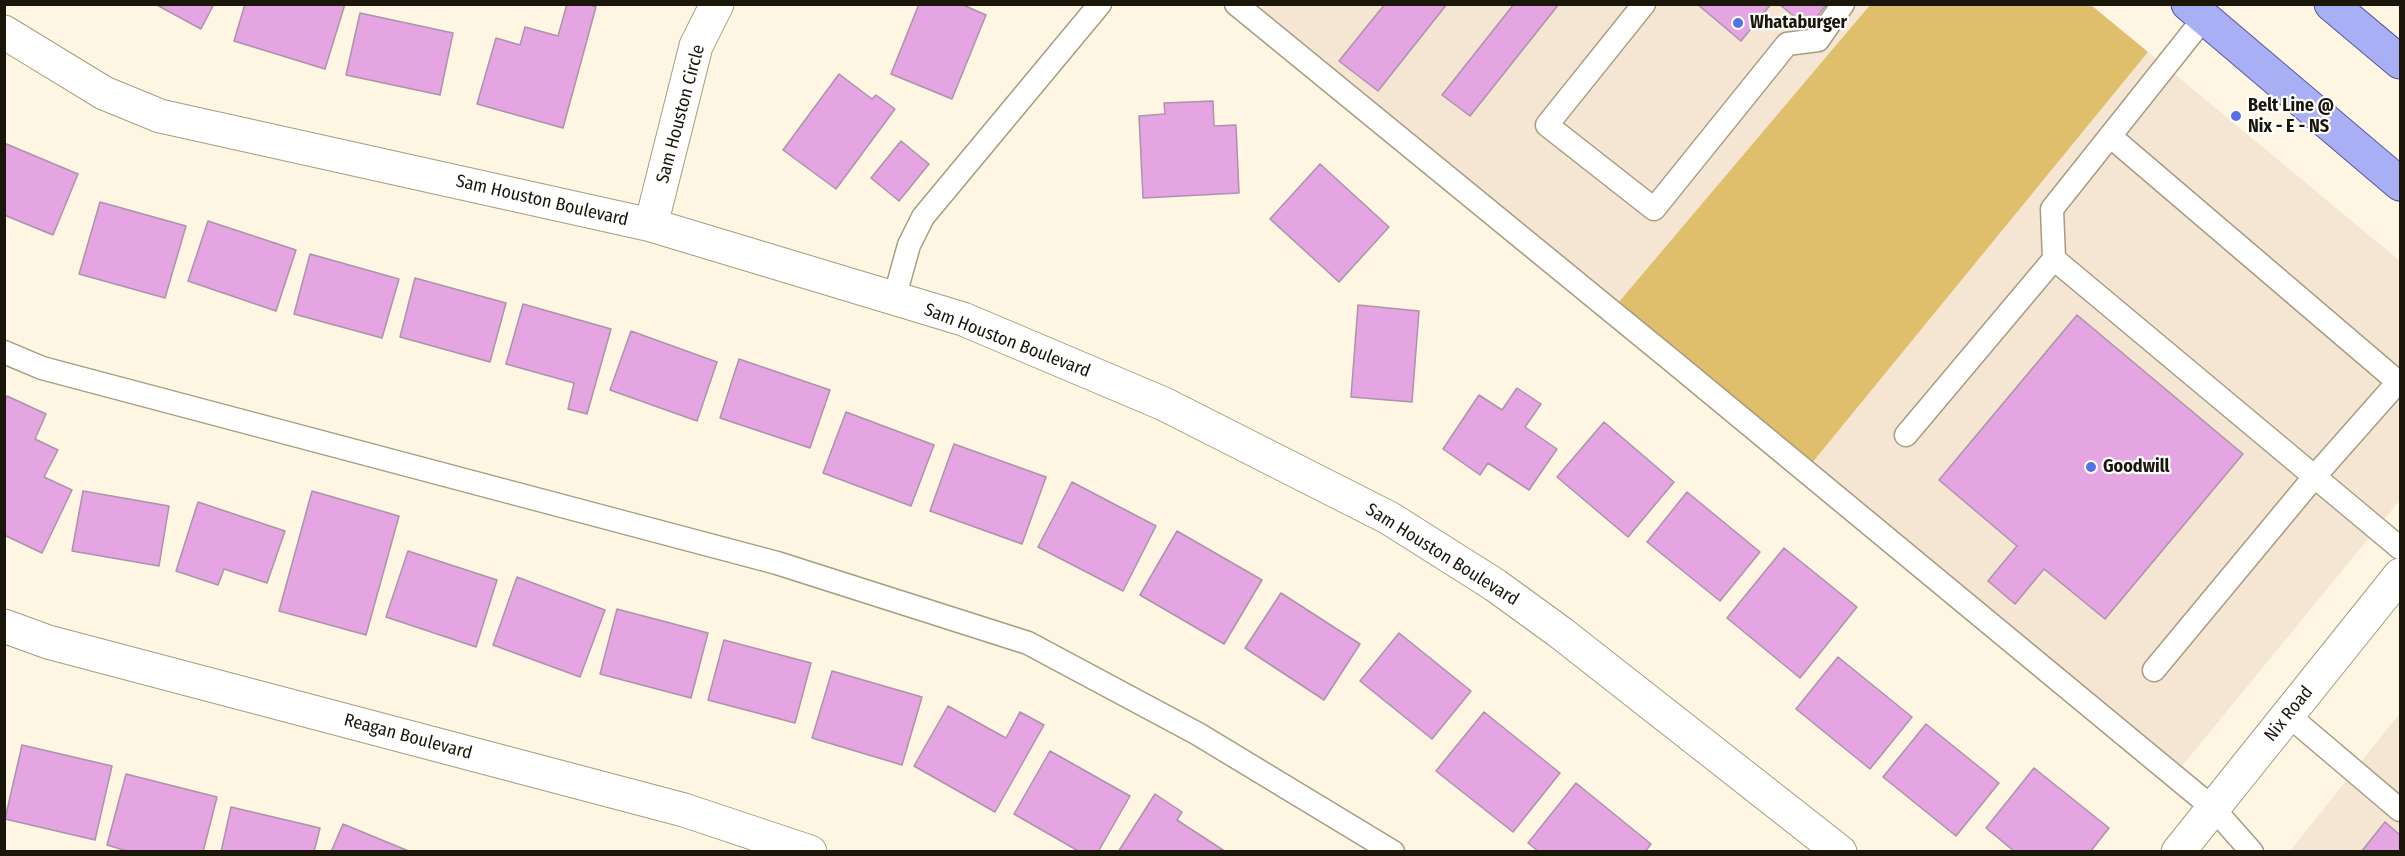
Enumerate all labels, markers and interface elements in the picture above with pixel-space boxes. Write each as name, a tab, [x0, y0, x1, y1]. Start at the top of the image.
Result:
place label: Whataburger	[1750, 12, 1847, 34]
marker: Whataburger	[1731, 16, 1745, 30]
street label: Sam Houston Circle	[652, 42, 710, 186]
place label: Belt Line @ Nix - E - NS	[2248, 95, 2334, 138]
marker: Belt Line @ Nix - E - NS	[2229, 109, 2243, 123]
street label: Sam Houston Boulevard	[454, 171, 630, 231]
street label: Sam Houston Boulevard	[921, 299, 1093, 383]
place label: Goodwill	[2103, 456, 2170, 478]
marker: Goodwill	[2084, 460, 2098, 474]
street label: Sam Houston Boulevard	[1362, 499, 1522, 611]
street label: Nix Road	[2260, 682, 2318, 746]
street label: Reagan Boulevard	[342, 710, 474, 764]

